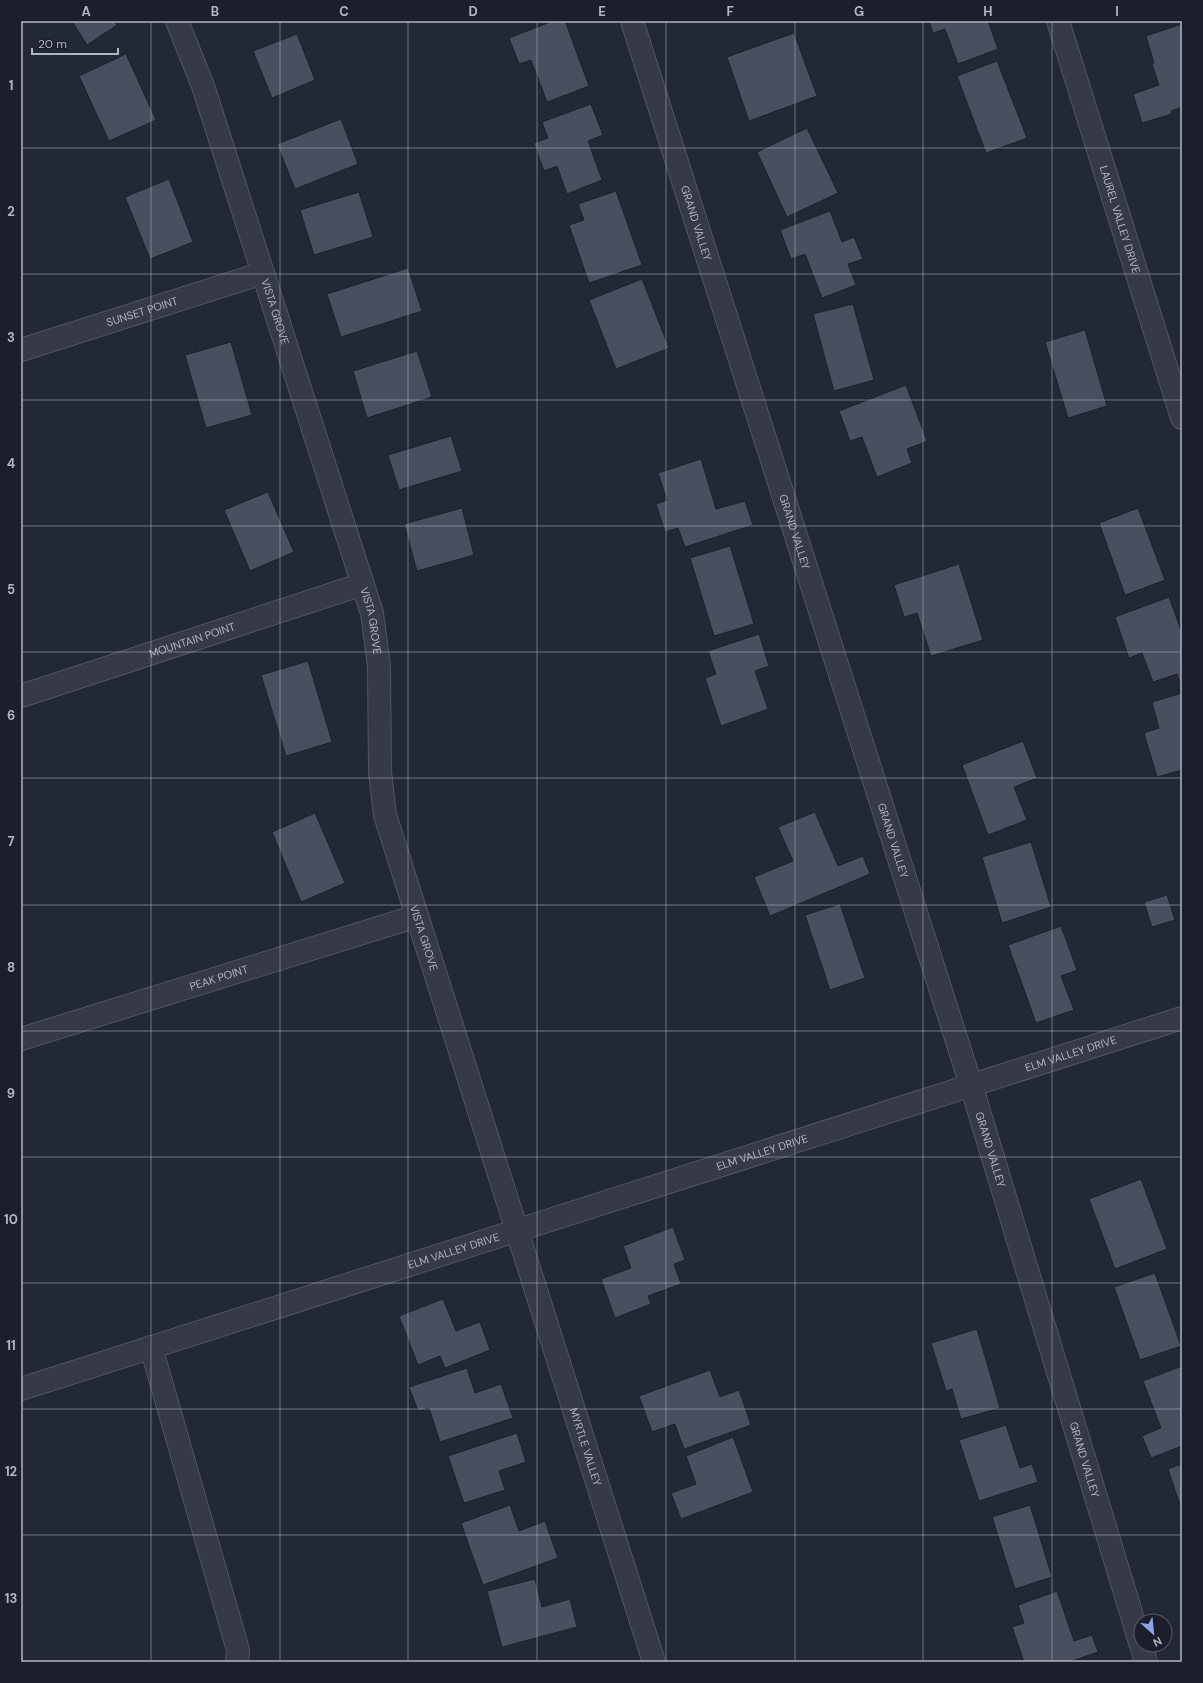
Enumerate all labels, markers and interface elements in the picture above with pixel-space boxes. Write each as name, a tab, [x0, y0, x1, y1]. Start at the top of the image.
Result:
text: A	[81, 3, 91, 20]
text: B	[211, 3, 219, 20]
text: C	[339, 3, 349, 20]
text: D	[468, 3, 478, 20]
text: E	[598, 3, 606, 20]
text: F	[726, 3, 734, 20]
text: G	[854, 3, 864, 20]
text: H	[983, 3, 993, 20]
text: I	[1115, 3, 1119, 20]
scale bar	[32, 30, 118, 56]
text: 20 m	[38, 36, 67, 52]
text: 1	[9, 77, 13, 94]
street label: LAUREL VALLEY DRIVE	[1097, 164, 1143, 275]
street label: GRAND VALLEY	[678, 184, 715, 263]
text: 2	[7, 203, 15, 220]
street label: VISTA GROVE	[258, 277, 292, 346]
street label: SUNSET POINT	[105, 294, 179, 329]
text: 3	[7, 329, 15, 346]
text: 4	[7, 455, 15, 472]
street label: GRAND VALLEY	[776, 492, 813, 572]
text: 5	[7, 581, 15, 598]
street label: VISTA GROVE	[357, 585, 384, 655]
street label: MOUNTAIN POINT	[147, 619, 237, 661]
text: 6	[7, 707, 15, 724]
street label: GRAND VALLEY	[875, 801, 912, 880]
text: 7	[8, 833, 15, 850]
street label: VISTA GROVE	[407, 903, 441, 972]
text: 8	[7, 959, 15, 976]
street label: PEAK POINT	[188, 962, 250, 993]
street label: ELM VALLEY DRIVE	[1023, 1032, 1118, 1075]
text: 9	[7, 1085, 15, 1102]
street label: GRAND VALLEY	[972, 1110, 1009, 1189]
street label: ELM VALLEY DRIVE	[715, 1131, 810, 1173]
text: 10	[4, 1211, 18, 1228]
street label: ELM VALLEY DRIVE	[406, 1230, 501, 1272]
text: 11	[6, 1337, 16, 1354]
street label: MYRTLE VALLEY	[567, 1406, 605, 1488]
street label: GRAND VALLEY	[1067, 1420, 1103, 1499]
text: 12	[5, 1463, 17, 1480]
text: 13	[5, 1590, 17, 1607]
north arrow	[1133, 1613, 1173, 1653]
text: N	[1151, 1634, 1164, 1650]

